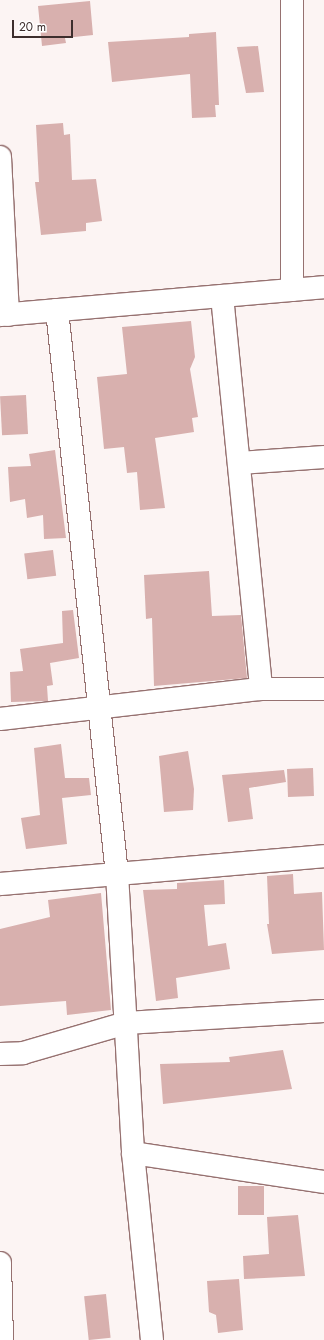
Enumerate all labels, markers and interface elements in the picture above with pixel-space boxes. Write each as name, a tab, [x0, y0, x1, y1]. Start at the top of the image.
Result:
scale bar	[14, 12, 75, 38]
text: 20 m	[19, 18, 46, 36]

